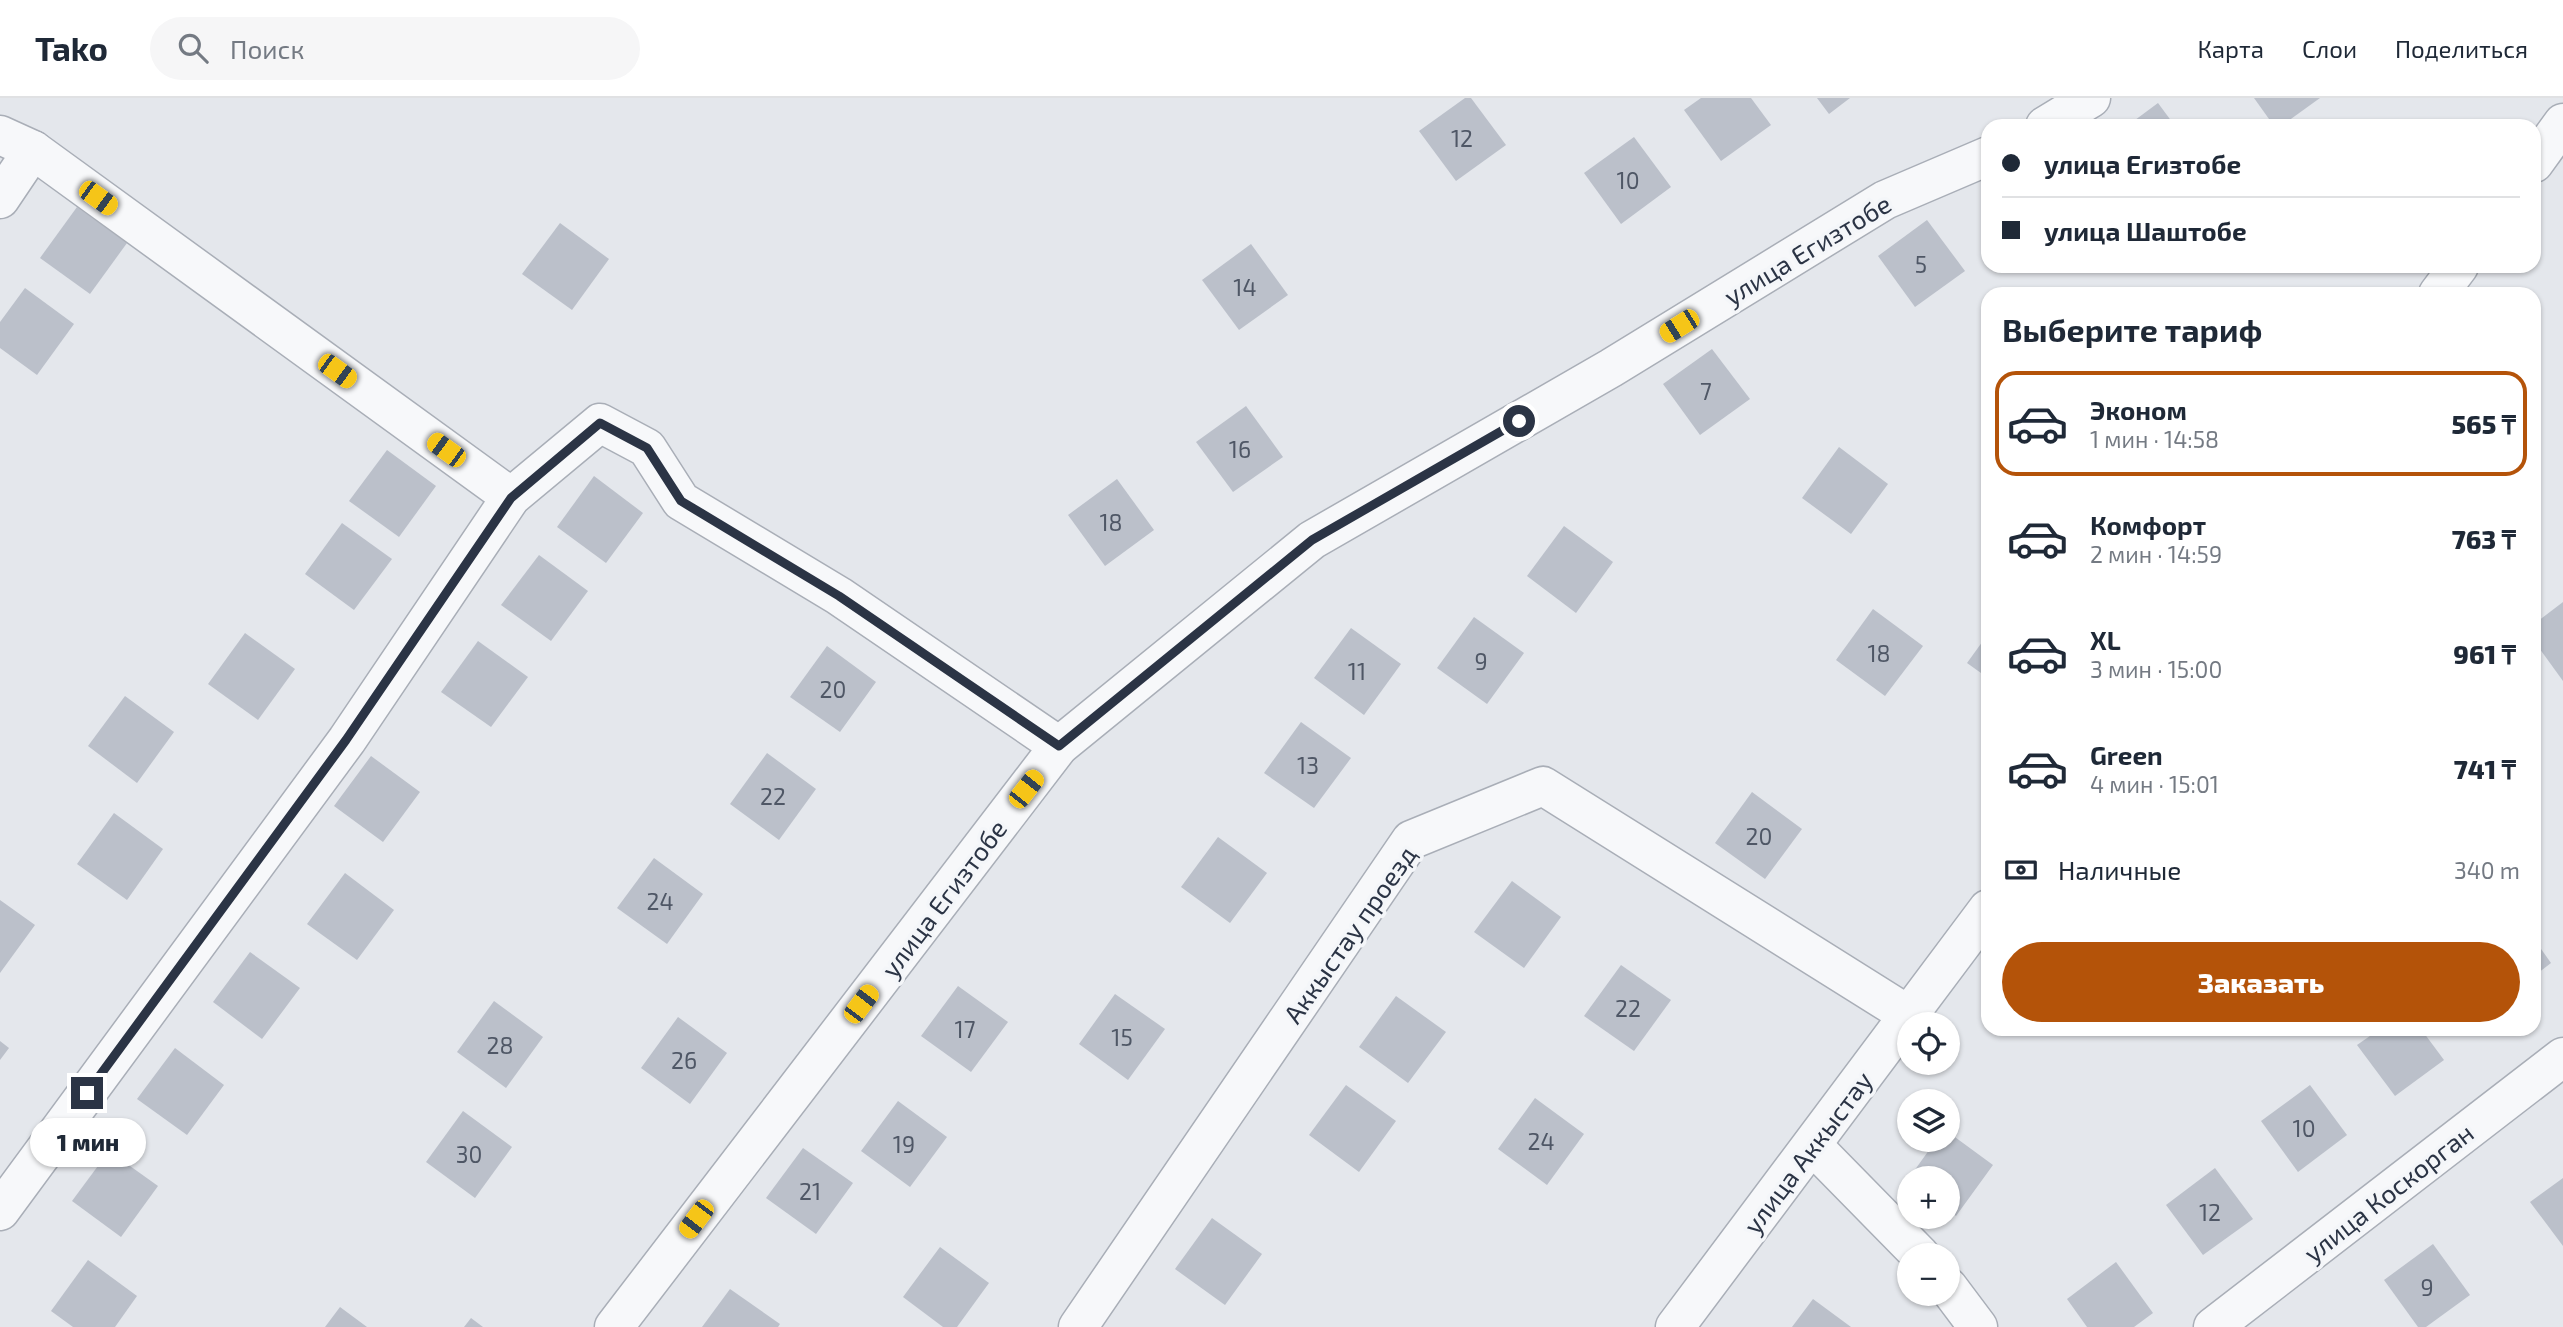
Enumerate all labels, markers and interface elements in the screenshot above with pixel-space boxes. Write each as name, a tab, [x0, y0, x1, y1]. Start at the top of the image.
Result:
search box	[150, 17, 640, 80]
text: Tako	[35, 28, 108, 68]
icon: search	[174, 29, 212, 67]
text: Поиск	[230, 33, 304, 64]
text: Карта	[2197, 34, 2264, 63]
text: Слои	[2302, 34, 2357, 63]
text: Поделиться	[2395, 34, 2528, 63]
house number: 12	[1451, 124, 1473, 152]
text: улица Егизтобе	[2044, 148, 2241, 179]
house number: 10	[1616, 166, 1640, 194]
car	[75, 177, 122, 219]
street label: улица Егизтобе	[1718, 187, 1897, 312]
text: улица Шаштобе	[2044, 215, 2247, 246]
house number: 5	[1915, 250, 1927, 278]
house number: 14	[1233, 273, 1257, 301]
car	[1656, 306, 1703, 346]
text: Выберите тариф	[2002, 310, 2262, 348]
car	[314, 350, 361, 392]
house number: 7	[1700, 377, 1712, 405]
icon: car	[2006, 392, 2069, 455]
text: Эконом	[2090, 394, 2187, 425]
route start	[1503, 405, 1535, 437]
text: 565 ₸	[2451, 408, 2516, 439]
text: 1 мин · 14:58	[2090, 425, 2219, 453]
car	[423, 429, 470, 471]
house number: 16	[1229, 435, 1251, 463]
icon: car	[2006, 507, 2069, 570]
house number: 18	[1099, 508, 1123, 536]
text: Комфорт	[2090, 509, 2206, 540]
text: 763 ₸	[2452, 523, 2516, 554]
text: 2 мин · 14:59	[2090, 540, 2222, 568]
icon: car	[2006, 622, 2069, 685]
text: XL	[2090, 624, 2121, 655]
text: 961 ₸	[2453, 638, 2516, 669]
house number: 18	[1867, 639, 1891, 667]
house number: 9	[1474, 647, 1488, 675]
text: 3 мин · 15:00	[2090, 655, 2222, 683]
house number: 11	[1348, 657, 1366, 685]
house number: 20	[820, 675, 846, 703]
icon: car	[2006, 737, 2069, 800]
text: Green	[2090, 739, 2163, 770]
house number: 13	[1297, 751, 1319, 779]
text: 741 ₸	[2454, 753, 2516, 784]
car	[1005, 766, 1048, 812]
text: 4 мин · 15:01	[2090, 770, 2219, 798]
house number: 22	[760, 782, 786, 810]
street label: улица Егизтобе	[874, 813, 1013, 984]
house number: 20	[1746, 822, 1772, 850]
street label: Аккыстау проезд	[1276, 839, 1423, 1029]
icon: cash	[2002, 851, 2040, 889]
text: Наличные	[2058, 854, 2181, 885]
text: 340 m	[2454, 856, 2520, 884]
house number: 24	[646, 887, 674, 915]
button: Заказать	[2002, 942, 2520, 1022]
car	[840, 981, 883, 1027]
house number: 22	[1615, 994, 1641, 1022]
map controls	[1897, 1012, 1960, 1306]
button: locate	[1897, 1012, 1960, 1075]
house number: 17	[955, 1015, 976, 1043]
house number: 15	[1111, 1023, 1133, 1051]
house number: 28	[487, 1031, 513, 1059]
house number: 26	[671, 1046, 697, 1074]
street label: улица Аккыстау	[1736, 1065, 1879, 1240]
route end	[71, 1077, 103, 1109]
button: layers	[1897, 1089, 1960, 1152]
house number: 10	[2292, 1114, 2316, 1142]
street label: улица Коскорган	[2297, 1116, 2480, 1269]
callout: 1 мин	[29, 1118, 145, 1166]
house number: 24	[1527, 1127, 1555, 1155]
text: 1 мин	[57, 1128, 119, 1156]
house number: 19	[893, 1130, 915, 1158]
house number: 30	[456, 1140, 482, 1168]
button: +	[1897, 1166, 1960, 1229]
house number: 21	[799, 1177, 821, 1205]
car	[675, 1196, 718, 1242]
house number: 12	[2199, 1198, 2221, 1226]
button: −	[1897, 1243, 1960, 1306]
house number: 9	[2420, 1273, 2434, 1301]

